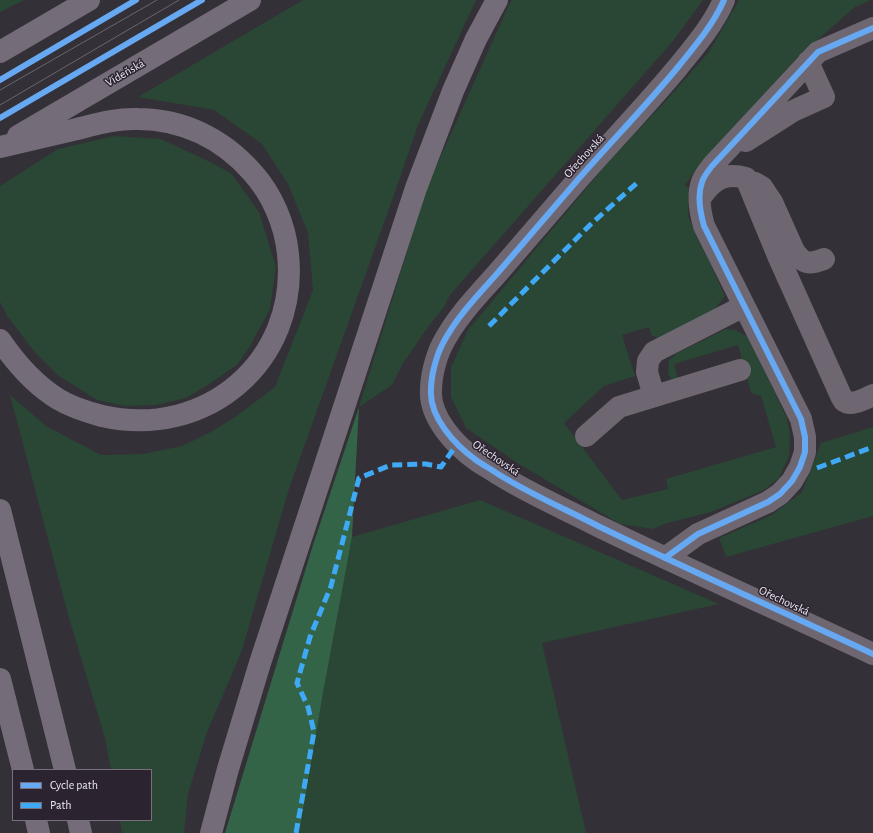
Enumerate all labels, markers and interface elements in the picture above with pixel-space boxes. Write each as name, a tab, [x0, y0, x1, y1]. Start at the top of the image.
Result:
street label: Vídeňská	[103, 56, 147, 90]
street label: Ořechovská	[561, 131, 607, 181]
street label: Ořechovská	[470, 437, 522, 479]
street label: Ořechovská	[757, 583, 811, 619]
legend	[12, 769, 152, 821]
text: Cycle path	[50, 779, 98, 791]
text: Path	[50, 799, 72, 811]

